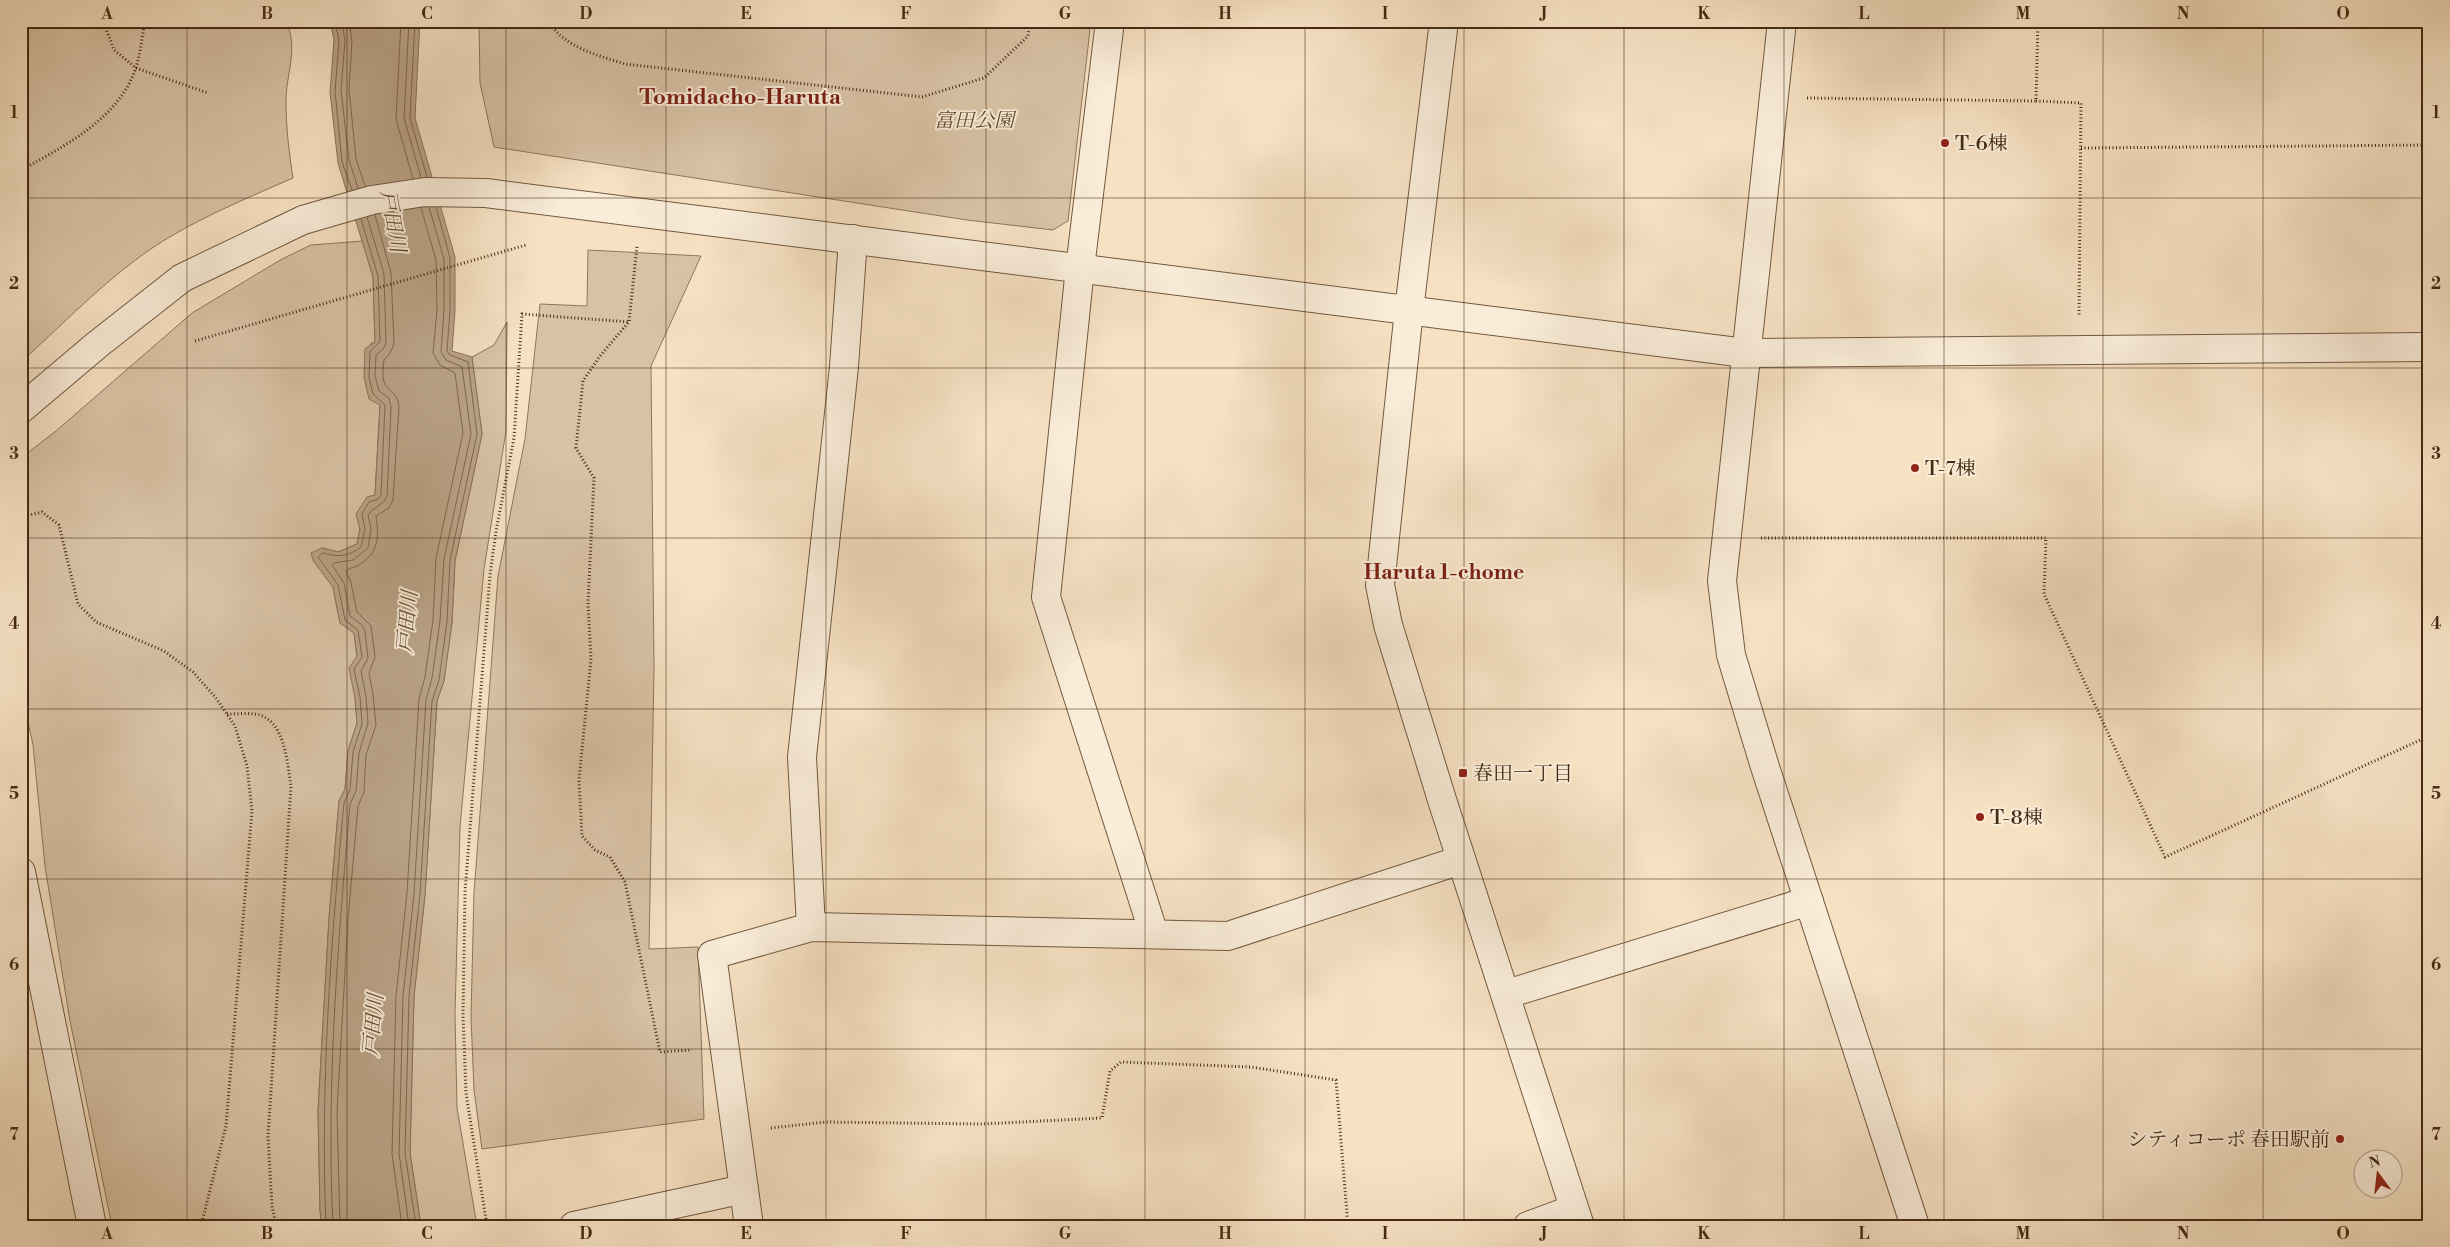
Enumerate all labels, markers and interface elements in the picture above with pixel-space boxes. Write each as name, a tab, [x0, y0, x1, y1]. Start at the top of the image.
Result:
text: A	[100, 4, 113, 24]
text: B	[261, 4, 273, 24]
text: C	[421, 4, 433, 24]
text: D	[580, 4, 593, 24]
text: E	[740, 4, 752, 24]
text: F	[900, 4, 912, 24]
text: G	[1059, 4, 1072, 24]
text: H	[1218, 4, 1232, 24]
text: I	[1382, 4, 1388, 24]
text: J	[1539, 4, 1547, 24]
text: K	[1698, 4, 1712, 24]
text: L	[1859, 4, 1870, 24]
text: M	[2016, 4, 2031, 24]
text: N	[2177, 4, 2190, 24]
text: O	[2336, 4, 2350, 24]
district label: Tomidacho-Haruta	[639, 84, 842, 111]
text: 1	[10, 103, 18, 123]
text: 1	[2432, 103, 2440, 123]
park label: 富田公園	[934, 109, 1017, 134]
place label: T-6棟	[1955, 132, 2008, 157]
marker: T-6棟	[1939, 137, 1951, 149]
water label: 戸田川	[374, 188, 411, 256]
text: 2	[9, 274, 19, 294]
text: 2	[2431, 274, 2441, 294]
text: 3	[9, 444, 19, 464]
text: 3	[2431, 444, 2441, 464]
place label: T-7棟	[1925, 457, 1976, 482]
marker: T-7棟	[1909, 462, 1921, 474]
district label: Haruta 1-chome	[1364, 560, 1524, 586]
water label: 戸田川	[392, 588, 424, 655]
text: 4	[9, 614, 20, 634]
text: 4	[2431, 614, 2442, 634]
place label: 春田一丁目	[1473, 762, 1573, 787]
marker: 春田一丁目	[1457, 767, 1469, 779]
text: 5	[9, 784, 19, 804]
text: 5	[2431, 784, 2441, 804]
place label: T-8棟	[1990, 806, 2043, 831]
marker: T-8棟	[1974, 811, 1986, 823]
text: 6	[9, 955, 19, 975]
text: 6	[2431, 955, 2441, 975]
water label: 戸田川	[358, 991, 390, 1058]
text: 7	[9, 1125, 19, 1145]
text: 7	[2431, 1125, 2441, 1145]
place label: シティコーポ 春田駅前	[2127, 1128, 2330, 1153]
marker: シティコーポ 春田駅前	[2334, 1133, 2346, 1145]
north arrow	[2352, 1150, 2402, 1200]
text: N	[2367, 1152, 2383, 1173]
text: A	[100, 1224, 113, 1244]
text: B	[261, 1224, 273, 1244]
text: C	[421, 1224, 433, 1244]
text: D	[580, 1224, 593, 1244]
text: E	[740, 1224, 752, 1244]
text: F	[900, 1224, 912, 1244]
text: G	[1059, 1224, 1072, 1244]
text: H	[1218, 1224, 1232, 1244]
text: I	[1382, 1224, 1388, 1244]
text: J	[1539, 1224, 1547, 1244]
text: K	[1698, 1224, 1712, 1244]
text: L	[1859, 1224, 1870, 1244]
text: M	[2016, 1224, 2031, 1244]
text: N	[2177, 1224, 2190, 1244]
text: O	[2336, 1224, 2350, 1244]

